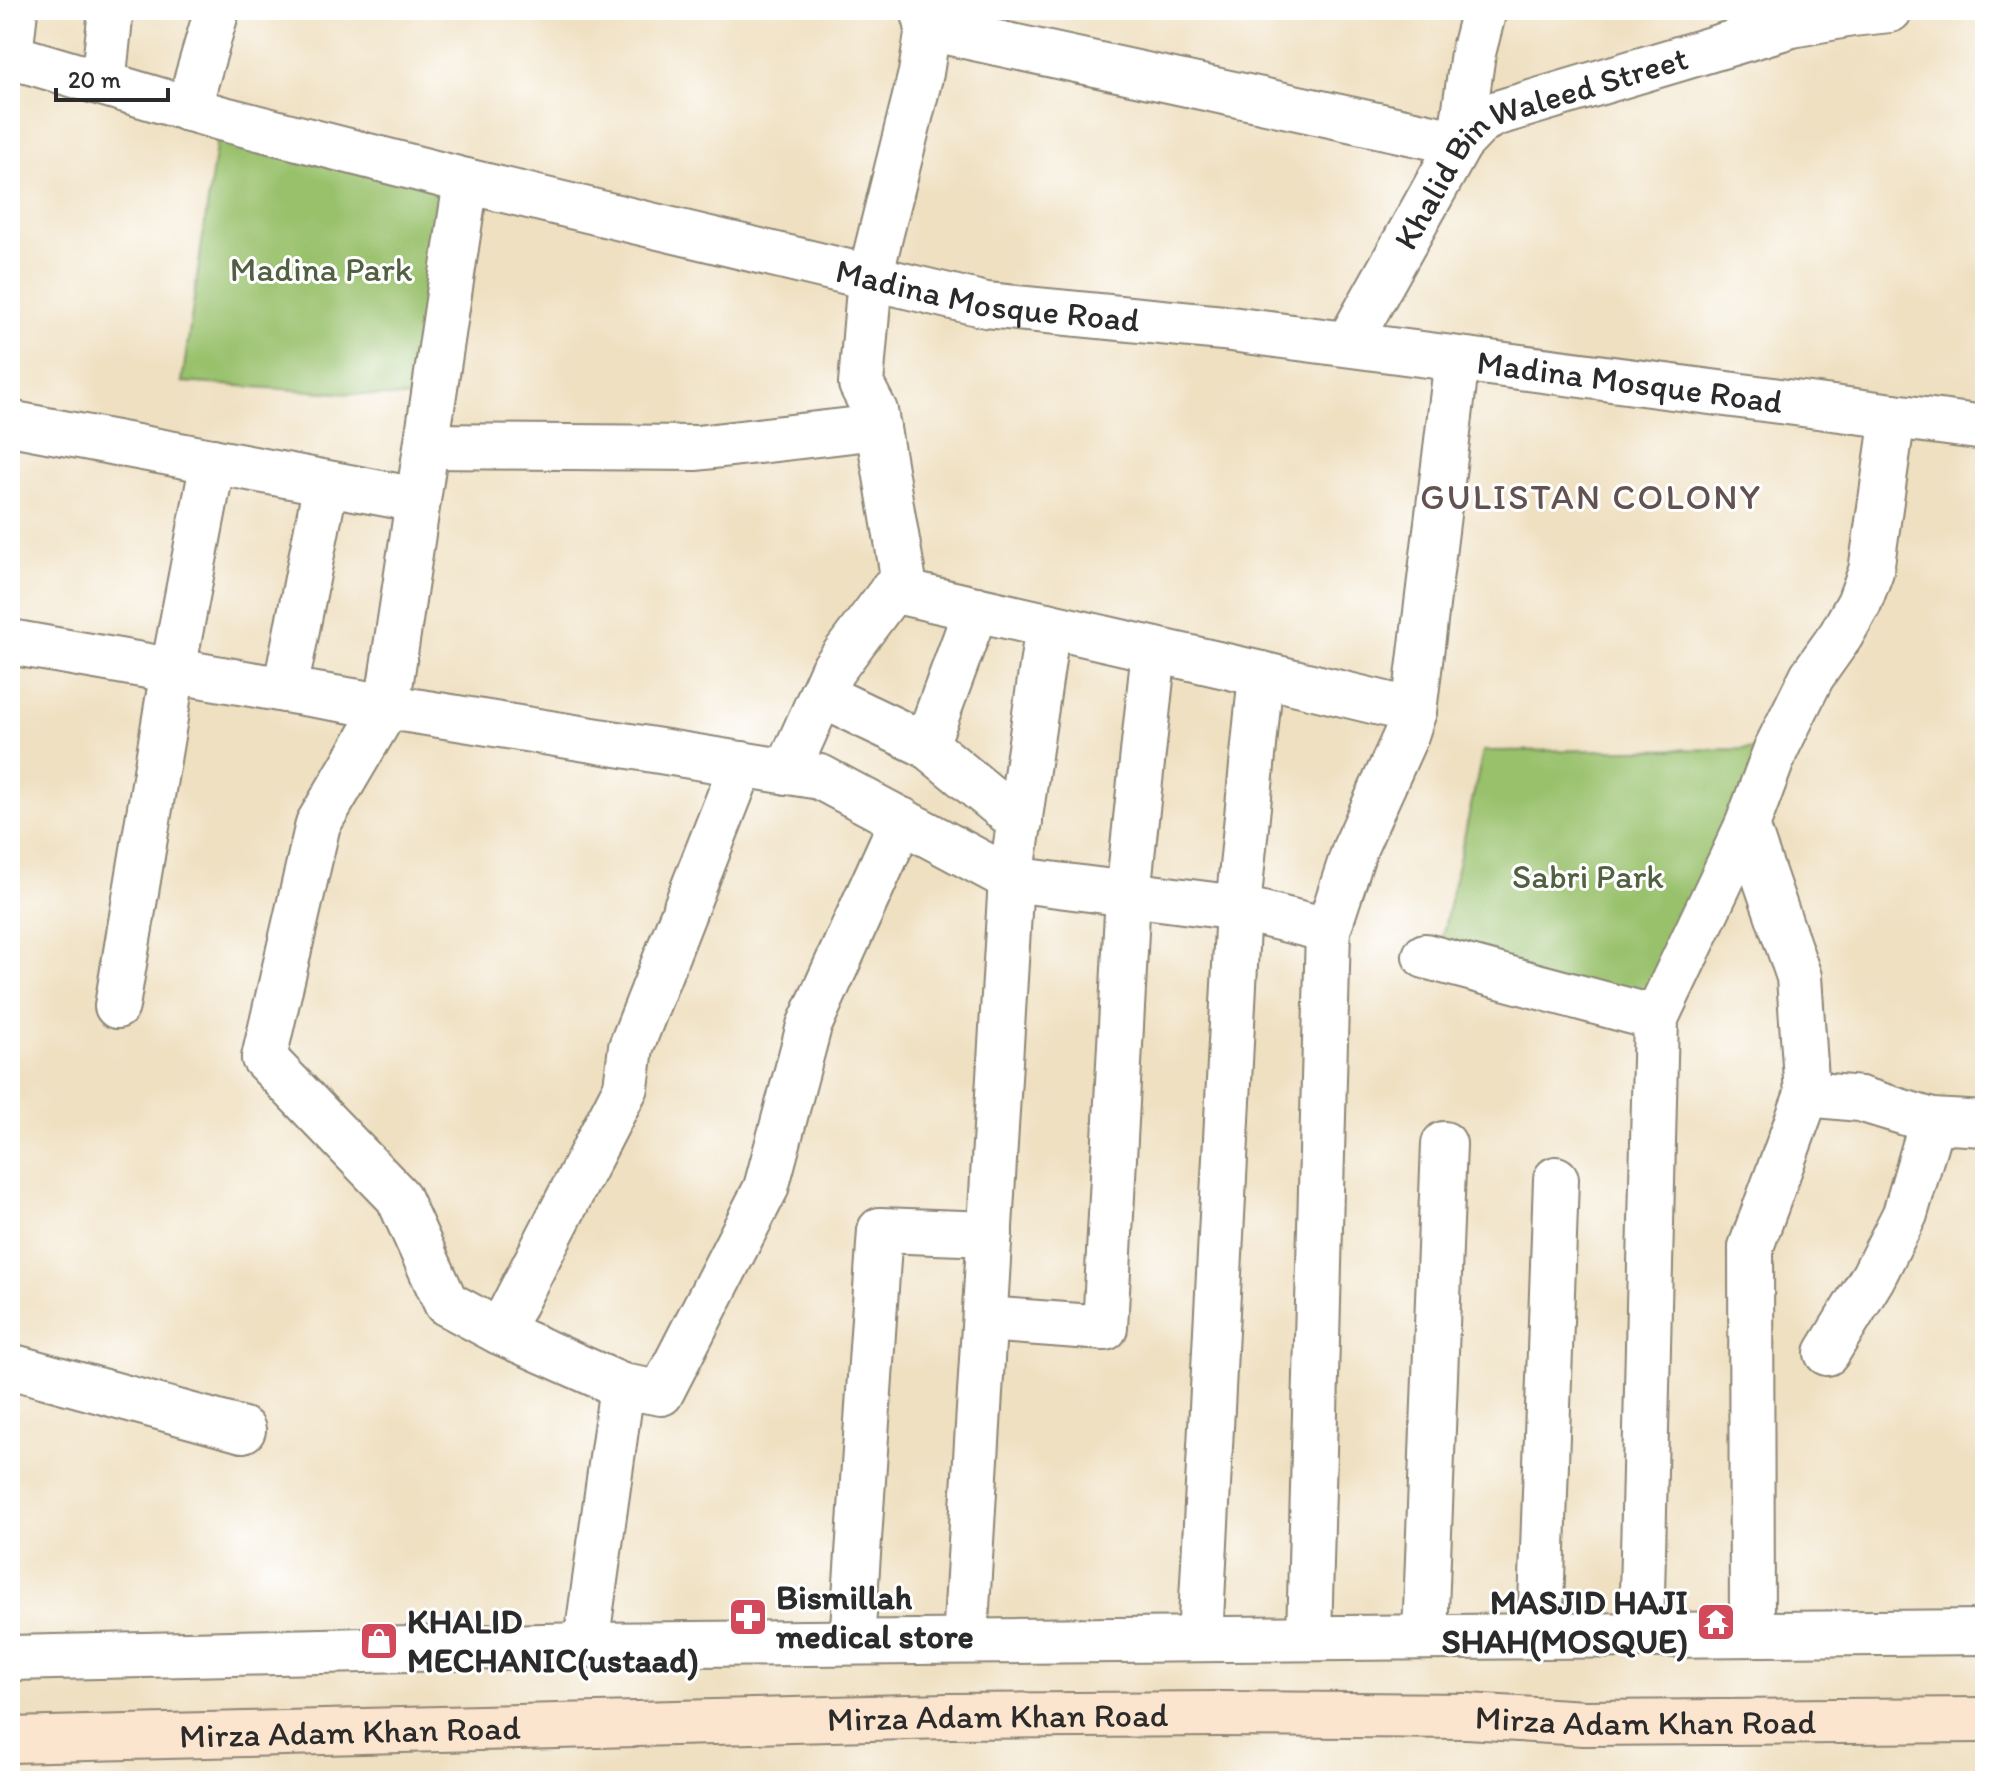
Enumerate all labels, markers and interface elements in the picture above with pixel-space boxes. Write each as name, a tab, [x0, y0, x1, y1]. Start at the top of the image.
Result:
street label: Khalid Bin Waleed Street	[1384, 37, 1693, 256]
scale bar	[56, 52, 168, 102]
text: 20 m	[68, 65, 121, 94]
park label: Madina Park	[230, 249, 413, 290]
street label: Madina Mosque Road	[832, 249, 1142, 340]
street label: Madina Mosque Road	[1474, 341, 1786, 422]
district label: GULISTAN COLONY	[1420, 475, 1762, 518]
park label: Sabri Park	[1512, 856, 1664, 897]
place label: Bismillah medical store	[776, 1577, 974, 1657]
place label: MASJID HAJI SHAH(MOSQUE)	[1442, 1582, 1688, 1662]
pharmacy icon: Bismillah medical store	[727, 1596, 769, 1638]
place label: KHALID MECHANIC(ustaad)	[407, 1601, 699, 1681]
temple icon: MASJID HAJI SHAH(MOSQUE)	[1695, 1601, 1737, 1643]
shop icon: KHALID MECHANIC(ustaad)	[358, 1620, 400, 1662]
street label: Mirza Adam Khan Road	[826, 1694, 1169, 1740]
street label: Mirza Adam Khan Road	[1474, 1696, 1817, 1744]
street label: Mirza Adam Khan Road	[179, 1706, 521, 1756]

